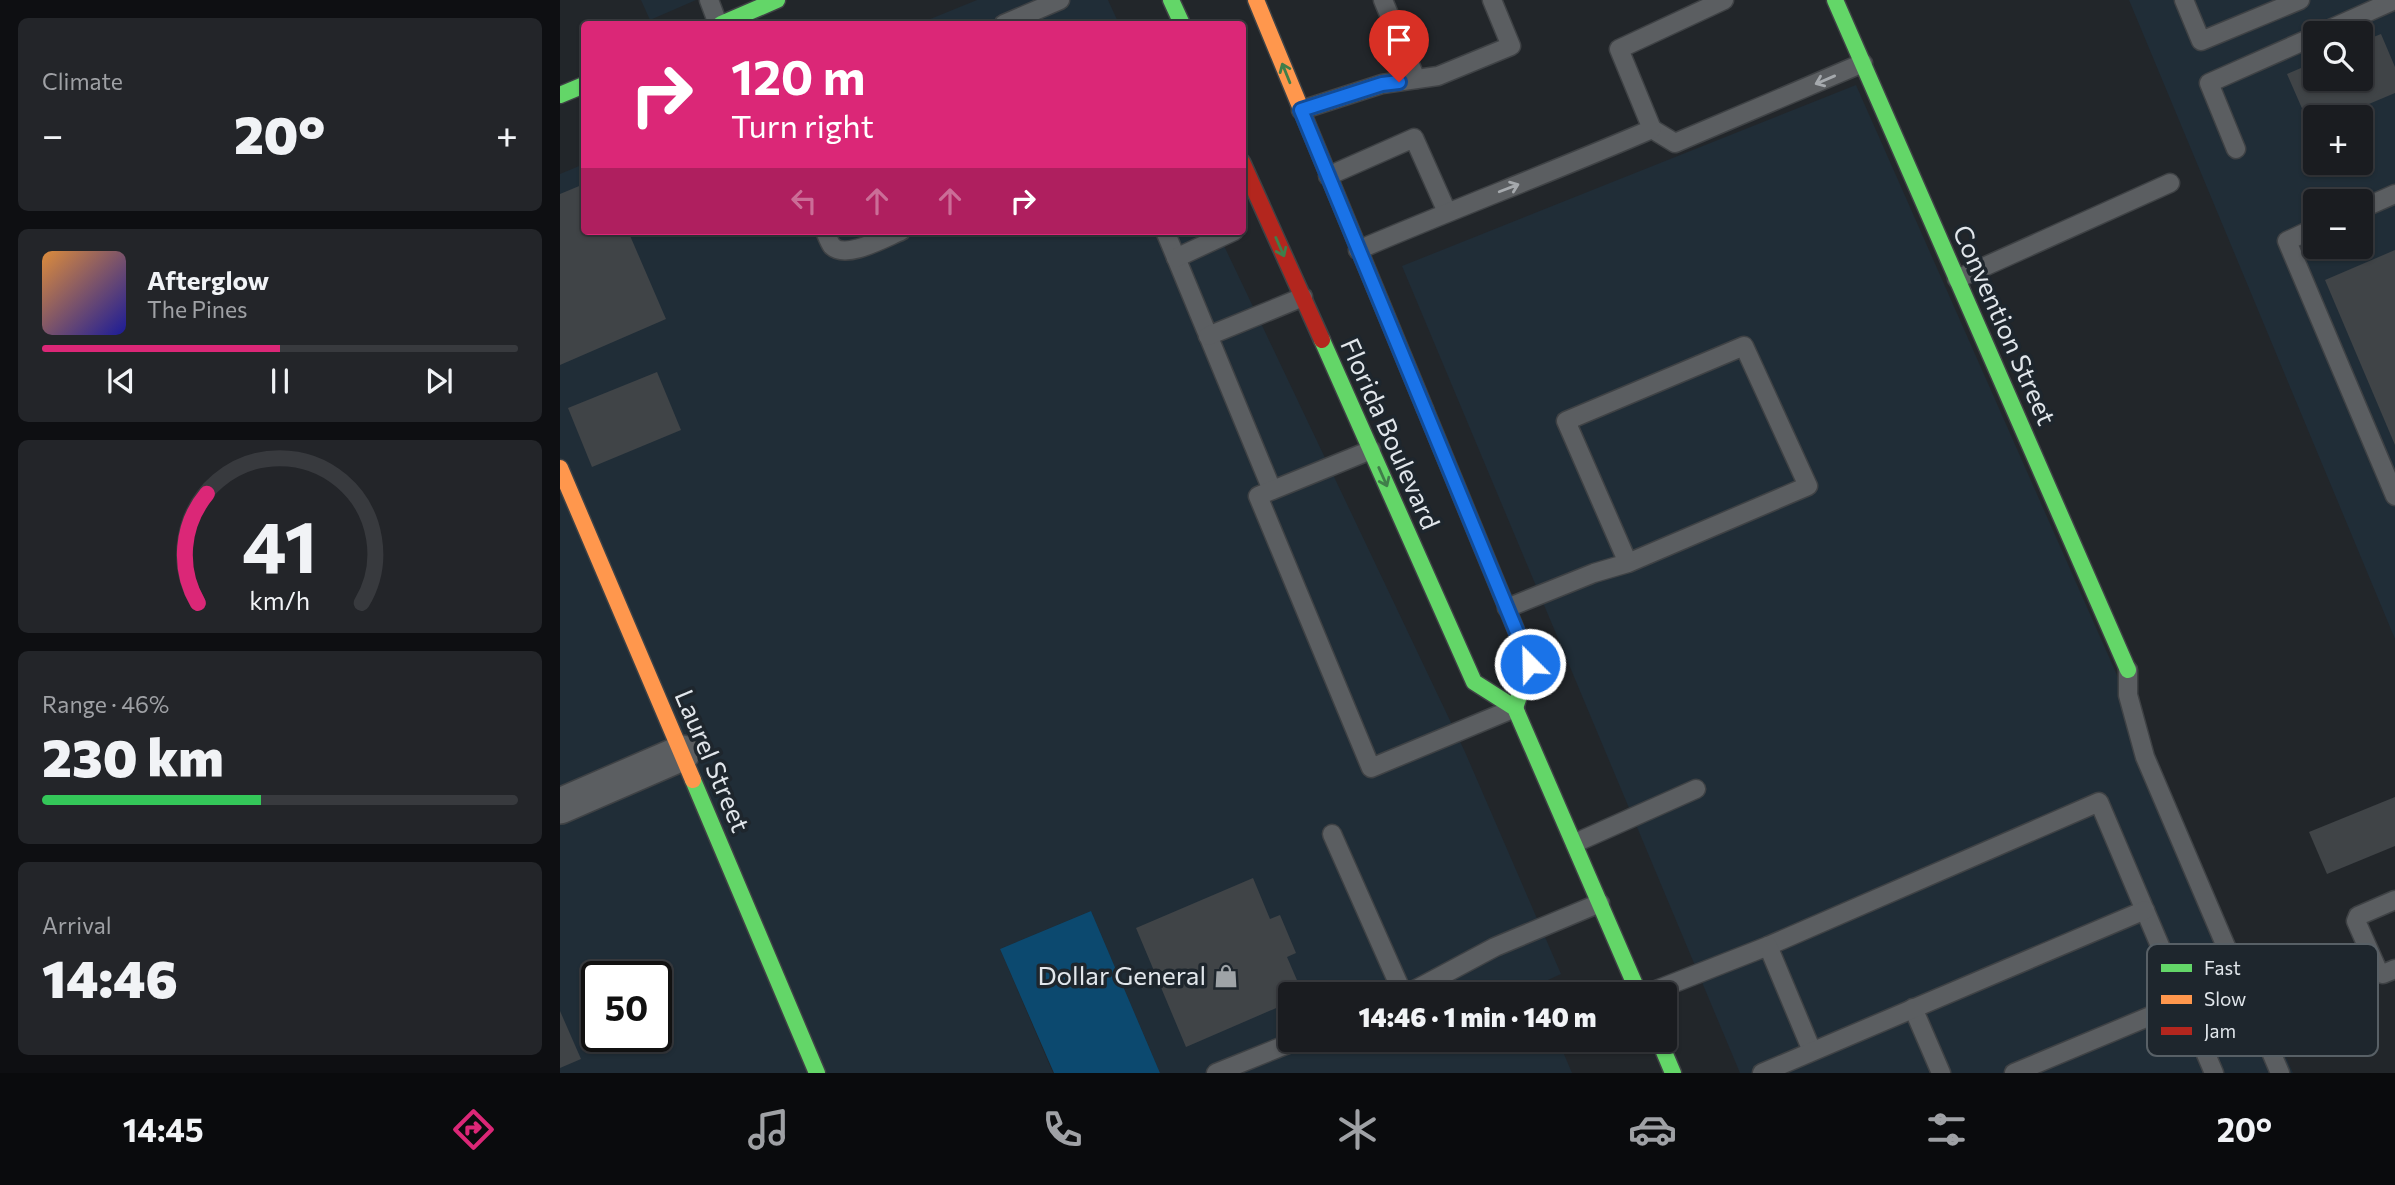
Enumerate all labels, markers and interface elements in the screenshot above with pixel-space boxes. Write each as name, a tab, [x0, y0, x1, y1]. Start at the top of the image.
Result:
pin	[1369, 10, 1429, 82]
icon: arrive	[1380, 21, 1418, 59]
map controls	[2303, 21, 2373, 259]
button: search	[2303, 21, 2373, 91]
text: 120 m	[731, 45, 865, 105]
icon: right	[616, 49, 707, 140]
one-way arrow	[1278, 63, 1291, 85]
text: Climate	[42, 67, 123, 95]
one-way arrow	[1815, 74, 1836, 87]
text: 20°	[234, 101, 325, 165]
text: Turn right	[731, 105, 874, 145]
button: +	[2303, 105, 2373, 175]
text: −	[42, 110, 64, 157]
text: +	[496, 110, 518, 157]
one-way arrow	[1497, 181, 1519, 193]
icon: left	[785, 182, 823, 220]
icon: ahead	[858, 182, 896, 220]
icon: ahead	[931, 182, 969, 220]
icon: right	[1004, 182, 1042, 220]
button: −	[2303, 189, 2373, 259]
street label: Convention Street	[1947, 220, 2063, 429]
one-way arrow	[1274, 235, 1287, 257]
text: Afterglow	[147, 264, 269, 295]
text: The Pines	[147, 295, 248, 323]
street label: Florida Boulevard	[1335, 333, 1447, 534]
icon: previous	[102, 362, 140, 400]
icon: pause	[261, 362, 299, 400]
icon: next	[420, 362, 458, 400]
one-way arrow	[1377, 466, 1390, 487]
text: 41	[242, 499, 318, 588]
text: km/h	[250, 584, 310, 614]
position arrow	[1493, 627, 1567, 701]
street label: Laurel Street	[669, 685, 757, 836]
text: Range · 46%	[42, 690, 169, 718]
text: 230 km	[42, 724, 224, 788]
text: Arrival	[42, 911, 112, 939]
legend	[2147, 944, 2378, 1056]
text: 14:46	[42, 945, 178, 1009]
text: Fast	[2204, 956, 2241, 979]
place label: Dollar General	[1037, 959, 1206, 990]
speed limit sign: 50	[581, 961, 672, 1052]
shop icon: Dollar General	[1212, 962, 1240, 990]
text: Slow	[2204, 987, 2246, 1010]
text: 14:46 · 1 min · 140 m	[1358, 1001, 1597, 1032]
text: Jam	[2204, 1019, 2236, 1042]
icon: directions	[449, 1105, 498, 1154]
icon: music	[744, 1105, 793, 1154]
icon: phone	[1038, 1105, 1087, 1154]
icon: climate	[1333, 1105, 1382, 1154]
icon: car	[1628, 1105, 1677, 1154]
icon: filters	[1922, 1105, 1971, 1154]
text: 14:45	[123, 1109, 204, 1149]
text: 20°	[2217, 1109, 2272, 1149]

